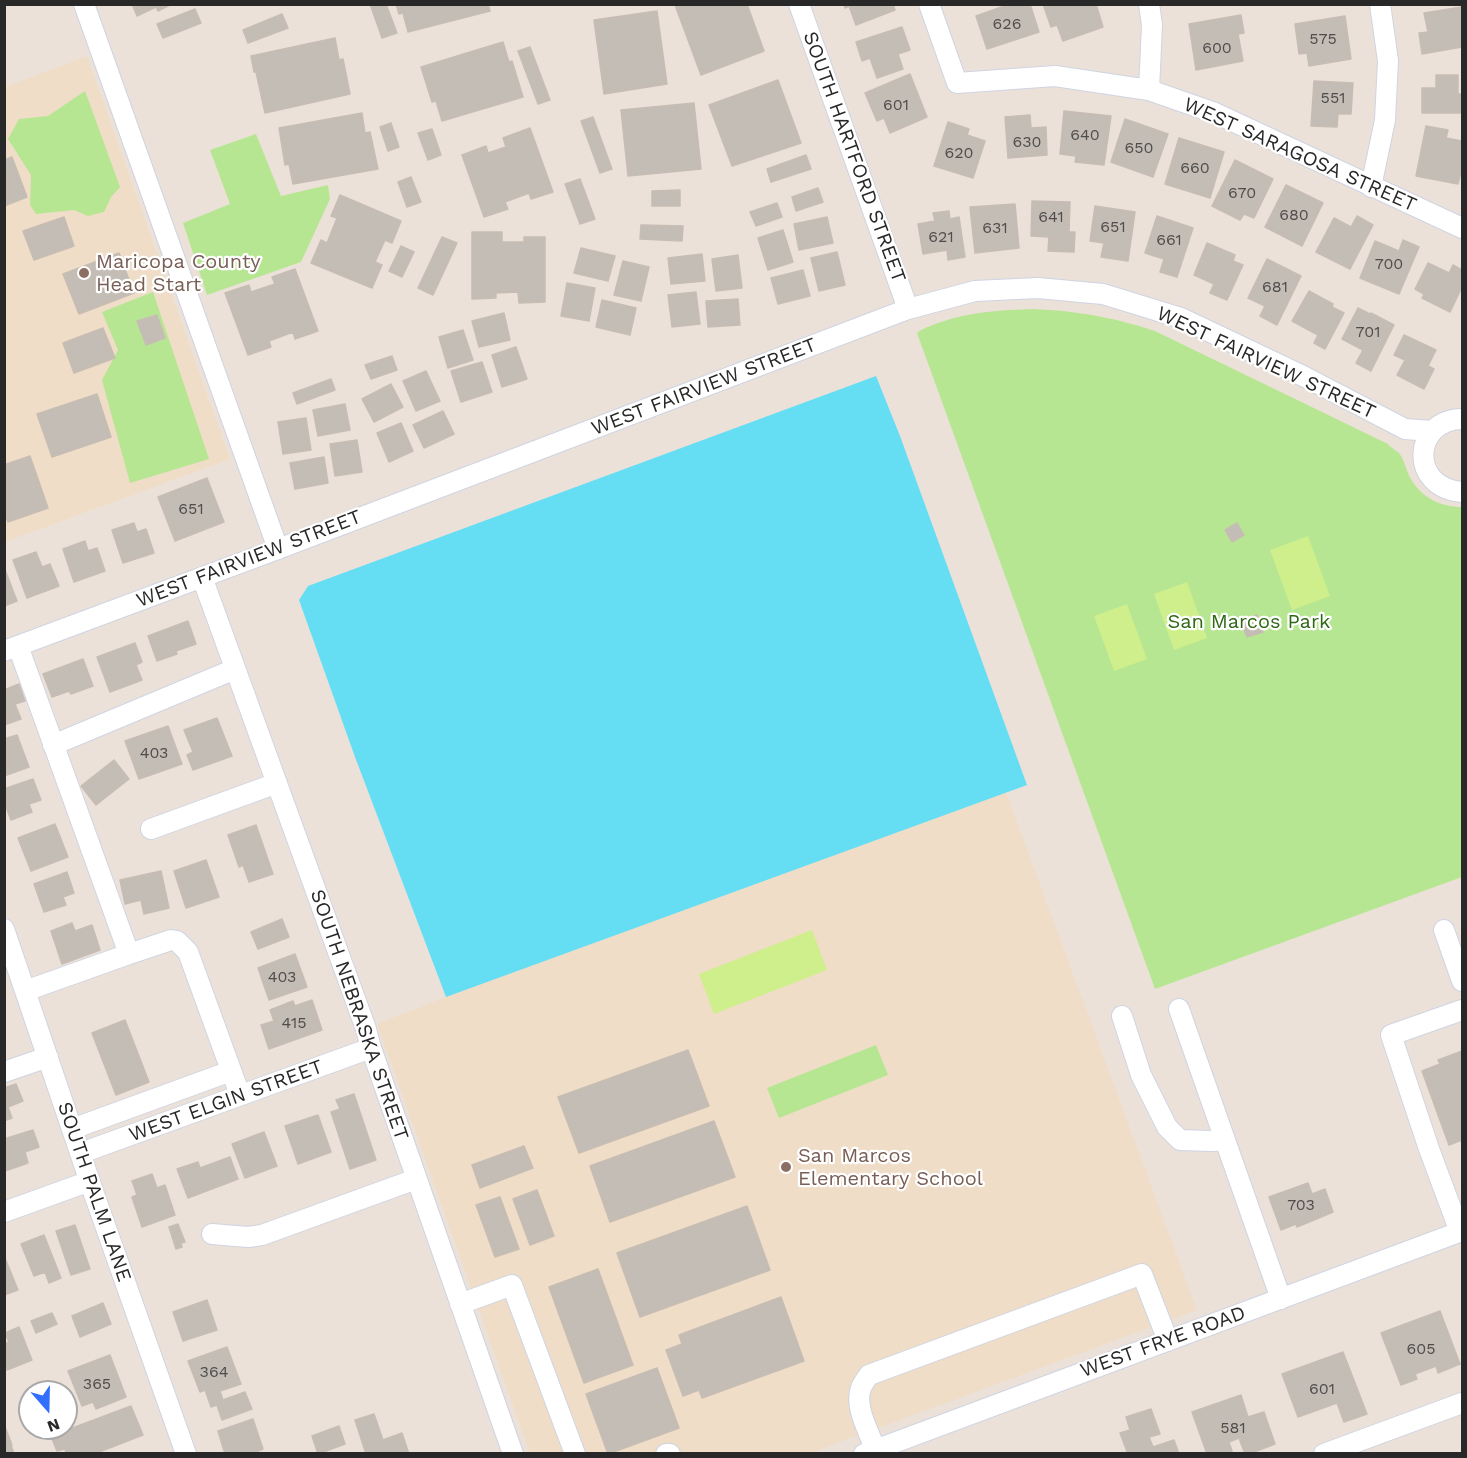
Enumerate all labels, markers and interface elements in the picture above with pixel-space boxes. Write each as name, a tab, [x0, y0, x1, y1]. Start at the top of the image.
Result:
house number: 626	[993, 14, 1021, 34]
street label: SOUTH HARTFORD STREET	[797, 28, 911, 286]
house number: 575	[1309, 29, 1337, 49]
house number: 600	[1202, 38, 1232, 58]
house number: 551	[1321, 88, 1345, 108]
street label: WEST SARAGOSA STREET	[1180, 93, 1420, 217]
house number: 601	[883, 95, 909, 115]
house number: 640	[1070, 125, 1100, 145]
house number: 630	[1012, 132, 1042, 152]
house number: 650	[1125, 138, 1153, 158]
house number: 620	[944, 143, 974, 163]
house number: 660	[1180, 158, 1210, 178]
house number: 670	[1228, 183, 1256, 203]
house number: 680	[1279, 205, 1309, 225]
house number: 641	[1038, 207, 1064, 227]
house number: 651	[1100, 217, 1126, 237]
house number: 631	[982, 218, 1008, 238]
house number: 621	[928, 227, 954, 247]
house number: 661	[1156, 230, 1182, 250]
place label: Maricopa County Head Start	[96, 250, 261, 297]
house number: 700	[1375, 254, 1403, 274]
marker: Maricopa County Head Start	[77, 266, 91, 280]
house number: 681	[1262, 277, 1288, 297]
street label: WEST FAIRVIEW STREET	[1153, 302, 1379, 424]
house number: 701	[1356, 322, 1380, 342]
street label: WEST FAIRVIEW STREET	[588, 333, 820, 441]
house number: 651	[178, 499, 204, 519]
street label: WEST FAIRVIEW STREET	[133, 505, 365, 613]
park label: San Marcos Park	[1168, 610, 1330, 634]
house number: 403	[140, 743, 168, 763]
street label: SOUTH NEBRASKA STREET	[305, 887, 413, 1143]
house number: 403	[268, 967, 296, 987]
house number: 415	[281, 1013, 307, 1033]
street label: WEST ELGIN STREET	[126, 1055, 326, 1147]
street label: SOUTH PALM LANE	[52, 1099, 136, 1285]
place label: San Marcos Elementary School	[798, 1144, 983, 1191]
marker: San Marcos Elementary School	[779, 1160, 793, 1174]
house number: 703	[1287, 1195, 1315, 1215]
street label: WEST FRYE ROAD	[1077, 1301, 1249, 1383]
house number: 605	[1407, 1339, 1435, 1359]
house number: 364	[200, 1362, 228, 1382]
house number: 365	[83, 1374, 111, 1394]
house number: 601	[1309, 1379, 1335, 1399]
north arrow	[18, 1380, 78, 1440]
text: N	[45, 1415, 62, 1436]
house number: 581	[1220, 1418, 1246, 1438]

